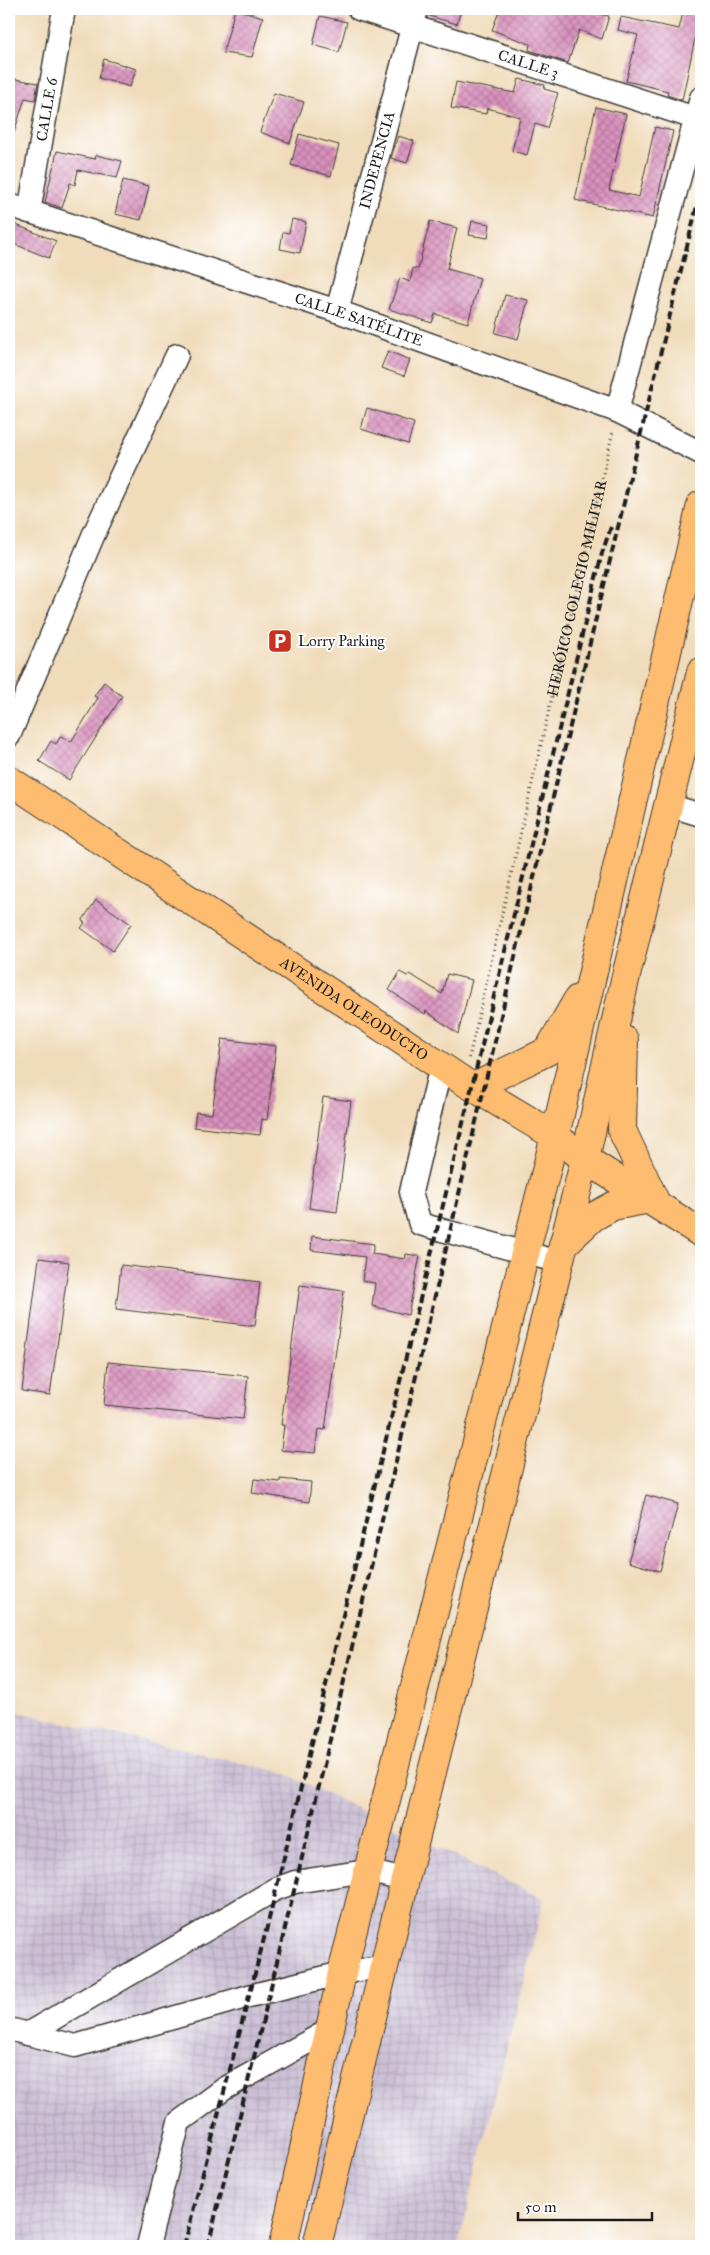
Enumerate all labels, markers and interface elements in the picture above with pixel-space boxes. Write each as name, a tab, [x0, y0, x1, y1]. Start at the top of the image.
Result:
street label: CALLE 3	[496, 46, 561, 82]
street label: CALLE 6	[32, 75, 61, 143]
street label: INDEPENCIA	[355, 109, 398, 211]
street label: CALLE SATÉLITE	[292, 289, 426, 350]
street label: HERÓICO COLEGIO MILITAR	[543, 478, 611, 698]
parking icon: Lorry Parking	[267, 628, 293, 654]
place label: Lorry Parking	[298, 632, 386, 650]
street label: AVENIDA OLEODUCTO	[276, 953, 432, 1064]
scale bar	[518, 2190, 651, 2222]
text: 50 m	[525, 2198, 557, 2216]

